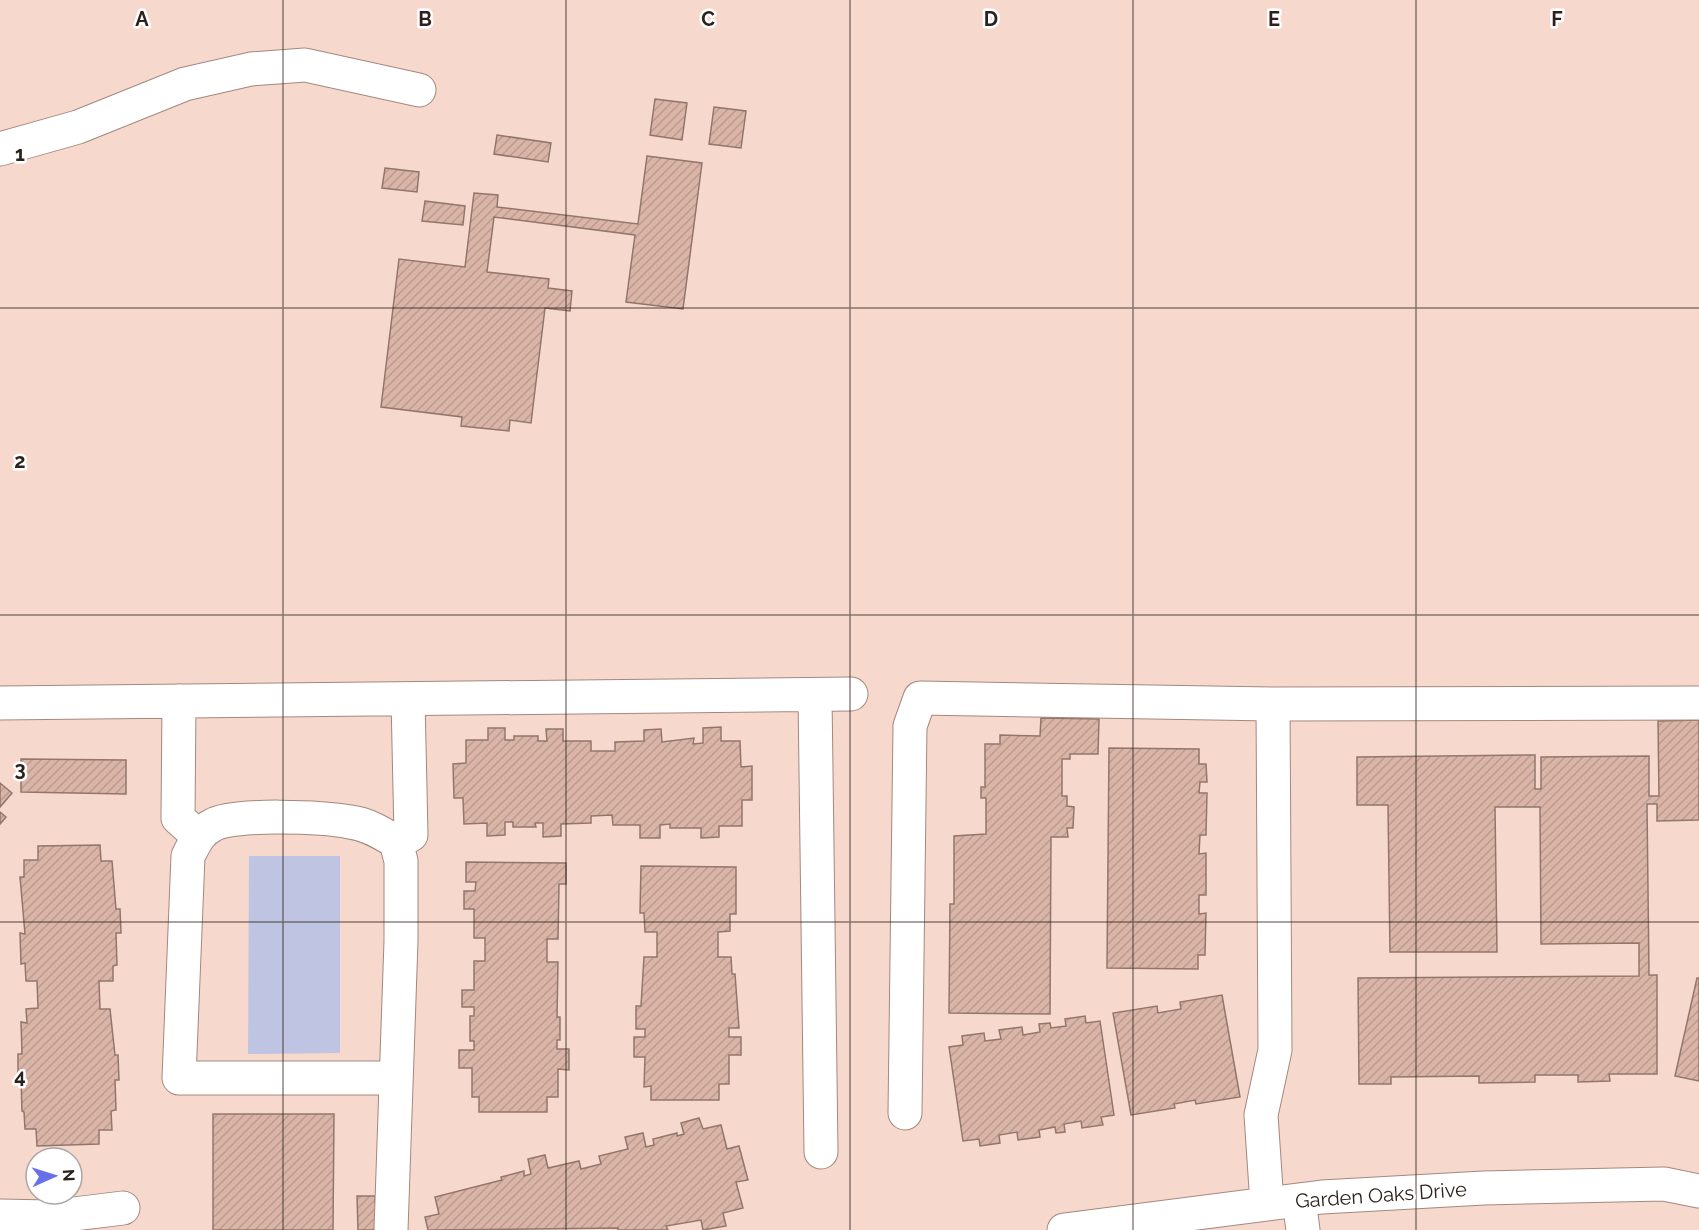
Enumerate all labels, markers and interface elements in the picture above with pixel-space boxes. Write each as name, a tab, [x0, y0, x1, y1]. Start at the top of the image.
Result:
text: A	[135, 7, 149, 31]
text: B	[418, 7, 432, 31]
text: C	[701, 7, 715, 31]
text: D	[984, 7, 998, 31]
text: E	[1268, 7, 1280, 31]
text: F	[1551, 7, 1563, 31]
text: 1	[15, 142, 25, 166]
text: 2	[14, 449, 26, 473]
text: 3	[14, 757, 26, 781]
text: 4	[14, 1064, 26, 1088]
north arrow	[24, 1146, 84, 1206]
text: N	[59, 1169, 78, 1182]
street label: Garden Oaks Drive	[1294, 1177, 1468, 1213]

